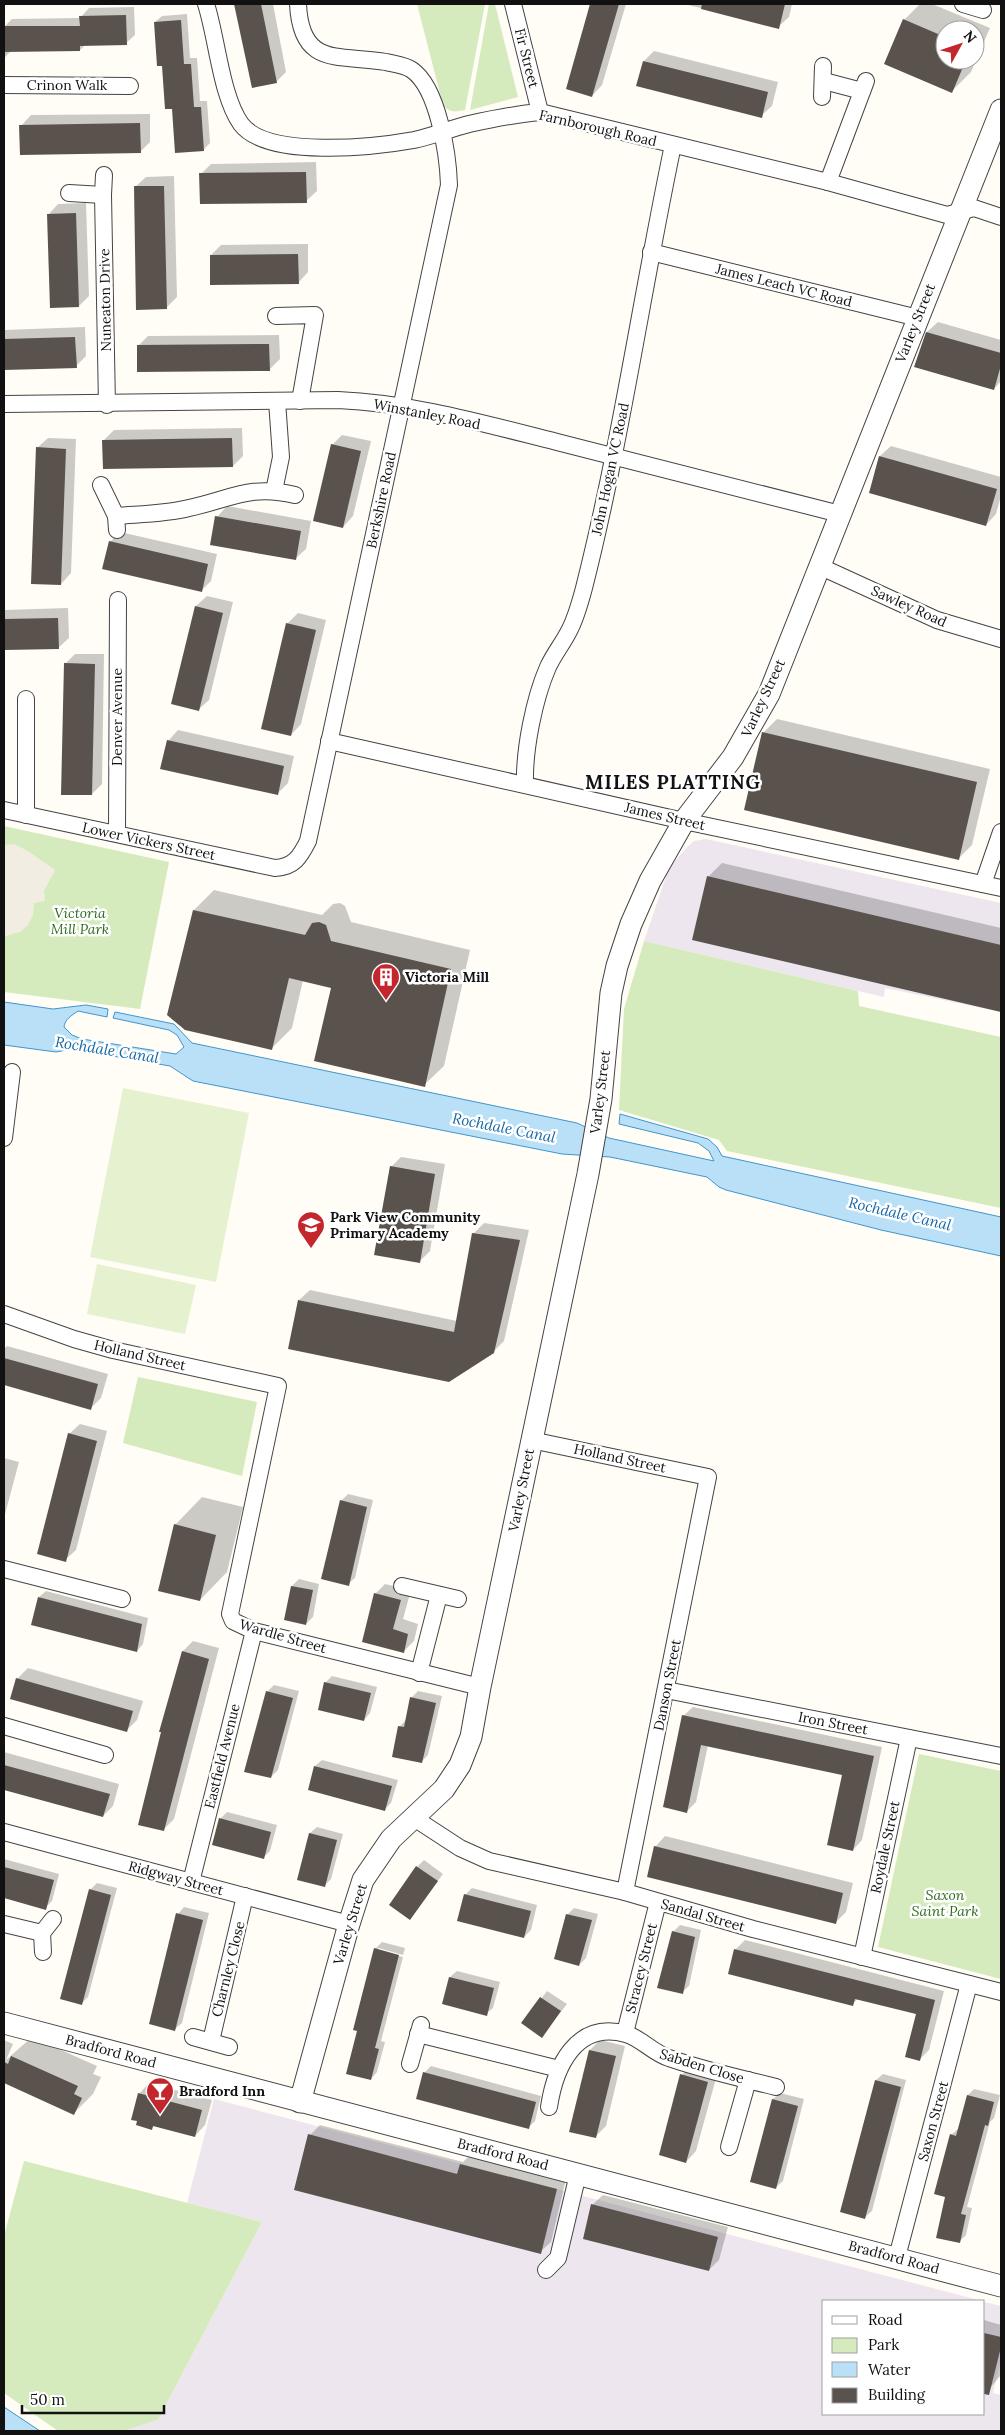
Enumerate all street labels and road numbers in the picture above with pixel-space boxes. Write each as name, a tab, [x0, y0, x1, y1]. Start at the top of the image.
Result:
street label: Fir Street	[511, 26, 543, 90]
street label: Crinon Walk	[27, 76, 108, 94]
street label: Farnborough Road	[537, 106, 659, 150]
street label: Nuneaton Drive	[95, 248, 115, 352]
street label: James Leach VC Road	[713, 259, 854, 311]
street label: Varley Street	[891, 280, 939, 366]
street label: Winstanley Road	[372, 395, 482, 433]
street label: John Hogan VC Road	[587, 401, 633, 538]
street label: Berkshire Road	[362, 450, 400, 550]
street label: Sawley Road	[868, 581, 950, 631]
street label: Varley Street	[737, 656, 789, 741]
street label: Denver Avenue	[108, 668, 126, 766]
street label: James Street	[622, 798, 708, 834]
street label: Lower Vickers Street	[81, 818, 218, 864]
street label: Varley Street	[586, 1049, 614, 1136]
street label: Holland Street	[92, 1336, 188, 1374]
street label: Holland Street	[572, 1439, 668, 1477]
street label: Varley Street	[504, 1446, 538, 1534]
street label: Wardle Street	[237, 1615, 329, 1657]
street label: Danson Street	[649, 1637, 685, 1732]
street label: Eastfield Avenue	[200, 1701, 244, 1810]
street label: Iron Street	[797, 1707, 870, 1739]
street label: Roydale Street	[866, 1798, 904, 1895]
street label: Ridgway Street	[126, 1857, 226, 1900]
street label: Varley Street	[329, 1881, 371, 1968]
street label: Sandal Street	[659, 1894, 748, 1936]
street label: Charnley Close	[207, 1919, 249, 2019]
street label: Stracey Street	[621, 1921, 661, 2015]
street label: Bradford Road	[64, 2030, 158, 2072]
street label: Sabden Close	[658, 2045, 747, 2087]
street label: Saxon Street	[914, 2078, 953, 2163]
street label: Bradford Road	[455, 2134, 551, 2174]
street label: Bradford Road	[847, 2236, 941, 2278]

